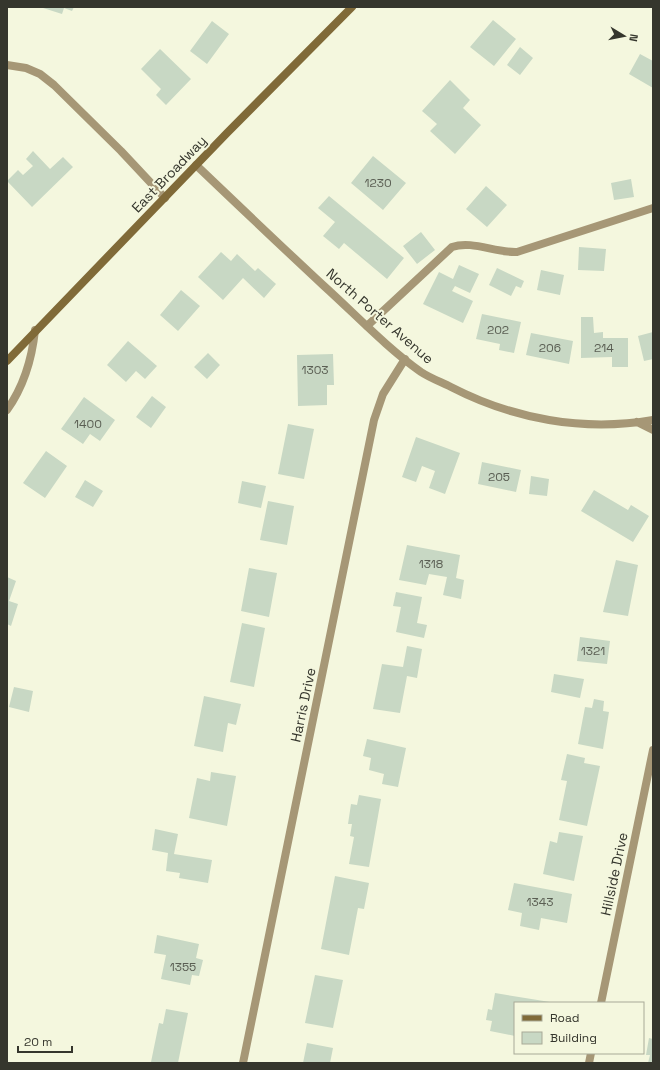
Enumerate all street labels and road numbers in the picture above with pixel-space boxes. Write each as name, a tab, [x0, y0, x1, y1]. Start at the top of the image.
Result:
street label: East Broadway	[128, 132, 210, 216]
street label: North Porter Avenue	[323, 264, 437, 368]
street label: Harris Drive	[286, 666, 320, 744]
street label: Hillside Drive	[596, 831, 632, 917]

